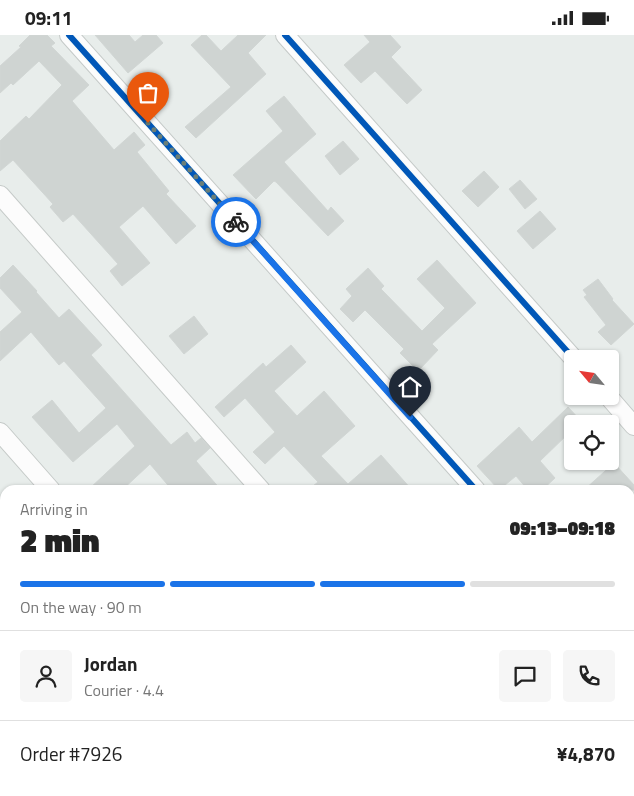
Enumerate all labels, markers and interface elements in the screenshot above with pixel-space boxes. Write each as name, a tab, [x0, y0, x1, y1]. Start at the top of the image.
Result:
text: 09:11	[25, 3, 72, 32]
pin	[127, 72, 169, 123]
icon: bag	[134, 79, 162, 107]
courier	[211, 197, 261, 247]
icon: bike	[222, 208, 250, 236]
north arrow	[564, 350, 619, 405]
map controls	[564, 350, 619, 470]
pin	[389, 366, 431, 417]
icon: home	[396, 373, 424, 401]
button: locate	[564, 415, 619, 470]
text: Arriving in	[20, 497, 88, 521]
text: 09:13–09:18	[510, 513, 615, 542]
text: 2 min	[20, 516, 100, 564]
text: On the way · 90 m	[20, 595, 142, 619]
text: Jordan	[84, 649, 137, 678]
button: person	[20, 650, 72, 702]
button: chat	[499, 650, 551, 702]
button: phone	[563, 650, 615, 702]
text: Courier · 4.4	[84, 678, 164, 702]
text: Order #7926	[20, 739, 122, 768]
text: ¥4,870	[557, 739, 615, 768]

